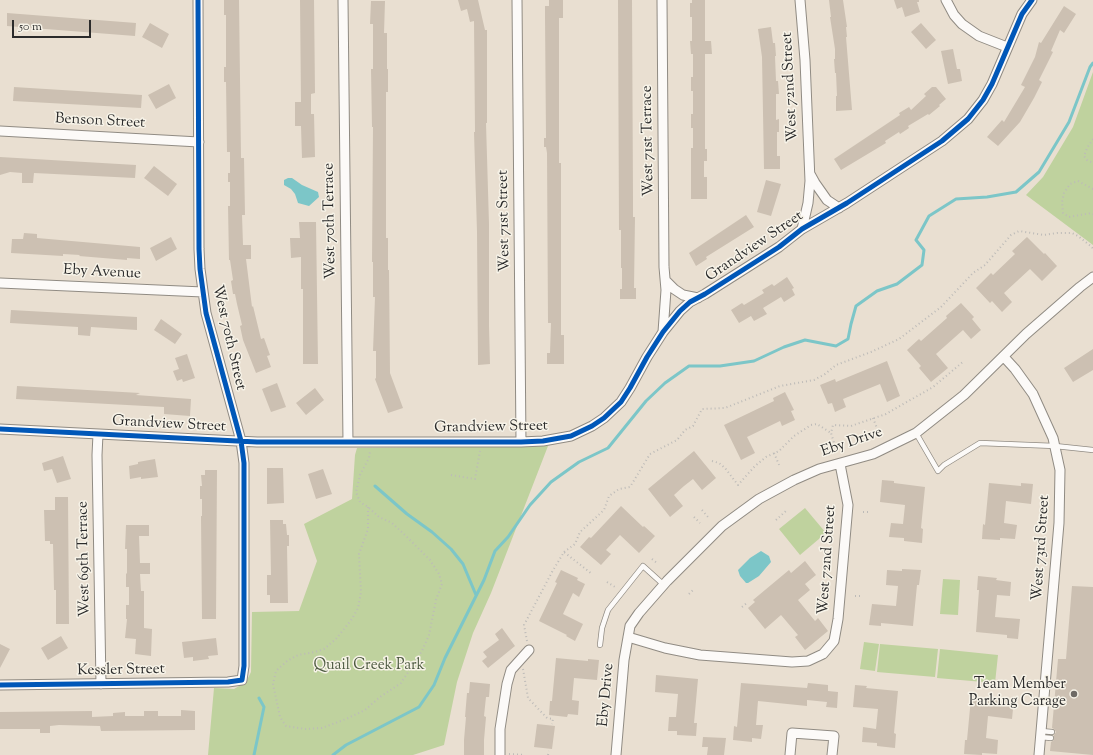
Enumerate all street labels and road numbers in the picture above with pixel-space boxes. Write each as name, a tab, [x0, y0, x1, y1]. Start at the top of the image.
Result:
street label: West 72nd Street	[779, 32, 803, 142]
street label: West 71st Terrace	[639, 85, 659, 197]
street label: Benson Street	[54, 111, 146, 133]
street label: West 70th Terrace	[321, 163, 341, 279]
street label: West 71st Street	[495, 170, 515, 272]
street label: Grandview Street	[703, 208, 807, 286]
street label: Eby Avenue	[63, 262, 141, 284]
street label: West 70th Street	[207, 284, 249, 392]
street label: Grandview Street	[112, 413, 226, 437]
street label: Grandview Street	[434, 418, 548, 438]
street label: Eby Drive	[819, 424, 885, 462]
street label: West 73rd Street	[1029, 495, 1055, 601]
street label: West 69th Terrace	[75, 501, 95, 617]
street label: West 72nd Street	[815, 505, 841, 615]
street label: Kessler Street	[77, 661, 165, 681]
street label: Eby Drive	[595, 662, 619, 728]

